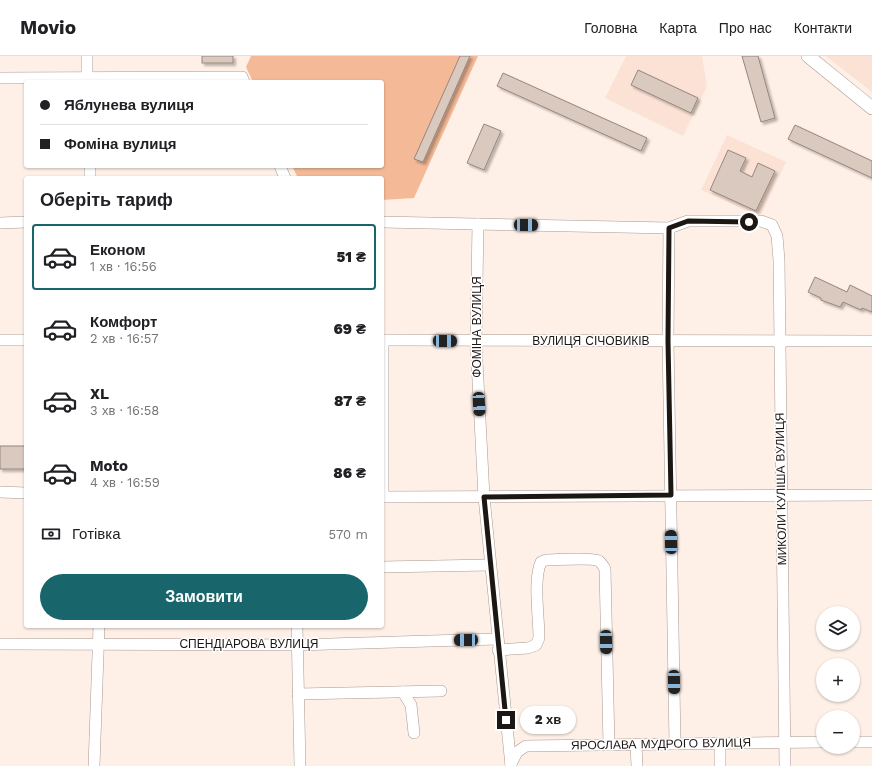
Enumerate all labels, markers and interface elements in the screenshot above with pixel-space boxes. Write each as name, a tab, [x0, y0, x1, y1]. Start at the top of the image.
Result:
text: Movio	[20, 16, 76, 39]
text: Головна	[584, 20, 637, 36]
text: Карта	[659, 20, 697, 36]
text: Про нас	[719, 20, 772, 36]
text: Контакти	[794, 20, 852, 36]
text: Яблунева вулиця	[64, 96, 194, 114]
text: Фоміна вулиця	[64, 135, 176, 153]
text: Оберіть тариф	[40, 189, 173, 210]
route start	[740, 213, 758, 231]
car	[514, 219, 538, 231]
icon: car	[42, 239, 78, 275]
text: Економ	[90, 241, 146, 259]
text: 51 ₴	[337, 248, 366, 266]
text: 1 хв · 16:56	[90, 259, 157, 274]
street label: ФОМІНА ВУЛИЦЯ	[470, 276, 484, 378]
icon: car	[42, 311, 78, 347]
text: Комфорт	[90, 313, 157, 331]
text: 69 ₴	[333, 320, 366, 338]
text: 2 хв · 16:57	[90, 331, 159, 346]
street label: ВУЛИЦЯ СІЧОВИКІВ	[532, 334, 650, 348]
car	[433, 335, 457, 347]
icon: car	[42, 383, 78, 419]
text: XL	[90, 385, 109, 403]
text: 87 ₴	[334, 392, 366, 410]
car	[472, 392, 486, 416]
text: 3 хв · 16:58	[90, 403, 159, 418]
street label: МИКОЛИ КУЛІША ВУЛИЦЯ	[773, 412, 789, 566]
icon: car	[42, 455, 78, 491]
text: Moto	[90, 457, 128, 475]
text: 86 ₴	[333, 464, 366, 482]
text: 4 хв · 16:59	[90, 475, 160, 490]
icon: cash	[40, 523, 62, 545]
text: Готівка	[72, 525, 121, 543]
text: 570 m	[328, 527, 368, 542]
car	[665, 530, 677, 554]
button: Замовити	[40, 574, 368, 620]
map controls	[816, 606, 860, 754]
button: layers	[816, 606, 860, 650]
car	[600, 630, 612, 654]
car	[454, 634, 478, 646]
street label: СПЕНДІАРОВА ВУЛИЦЯ	[179, 637, 319, 651]
button: +	[816, 658, 860, 702]
car	[668, 670, 680, 694]
callout: 2 хв	[520, 706, 576, 734]
button: −	[816, 710, 860, 754]
route end	[497, 711, 515, 729]
text: 2 хв	[535, 712, 561, 727]
street label: ЯРОСЛАВА МУДРОГО ВУЛИЦЯ	[571, 735, 751, 753]

